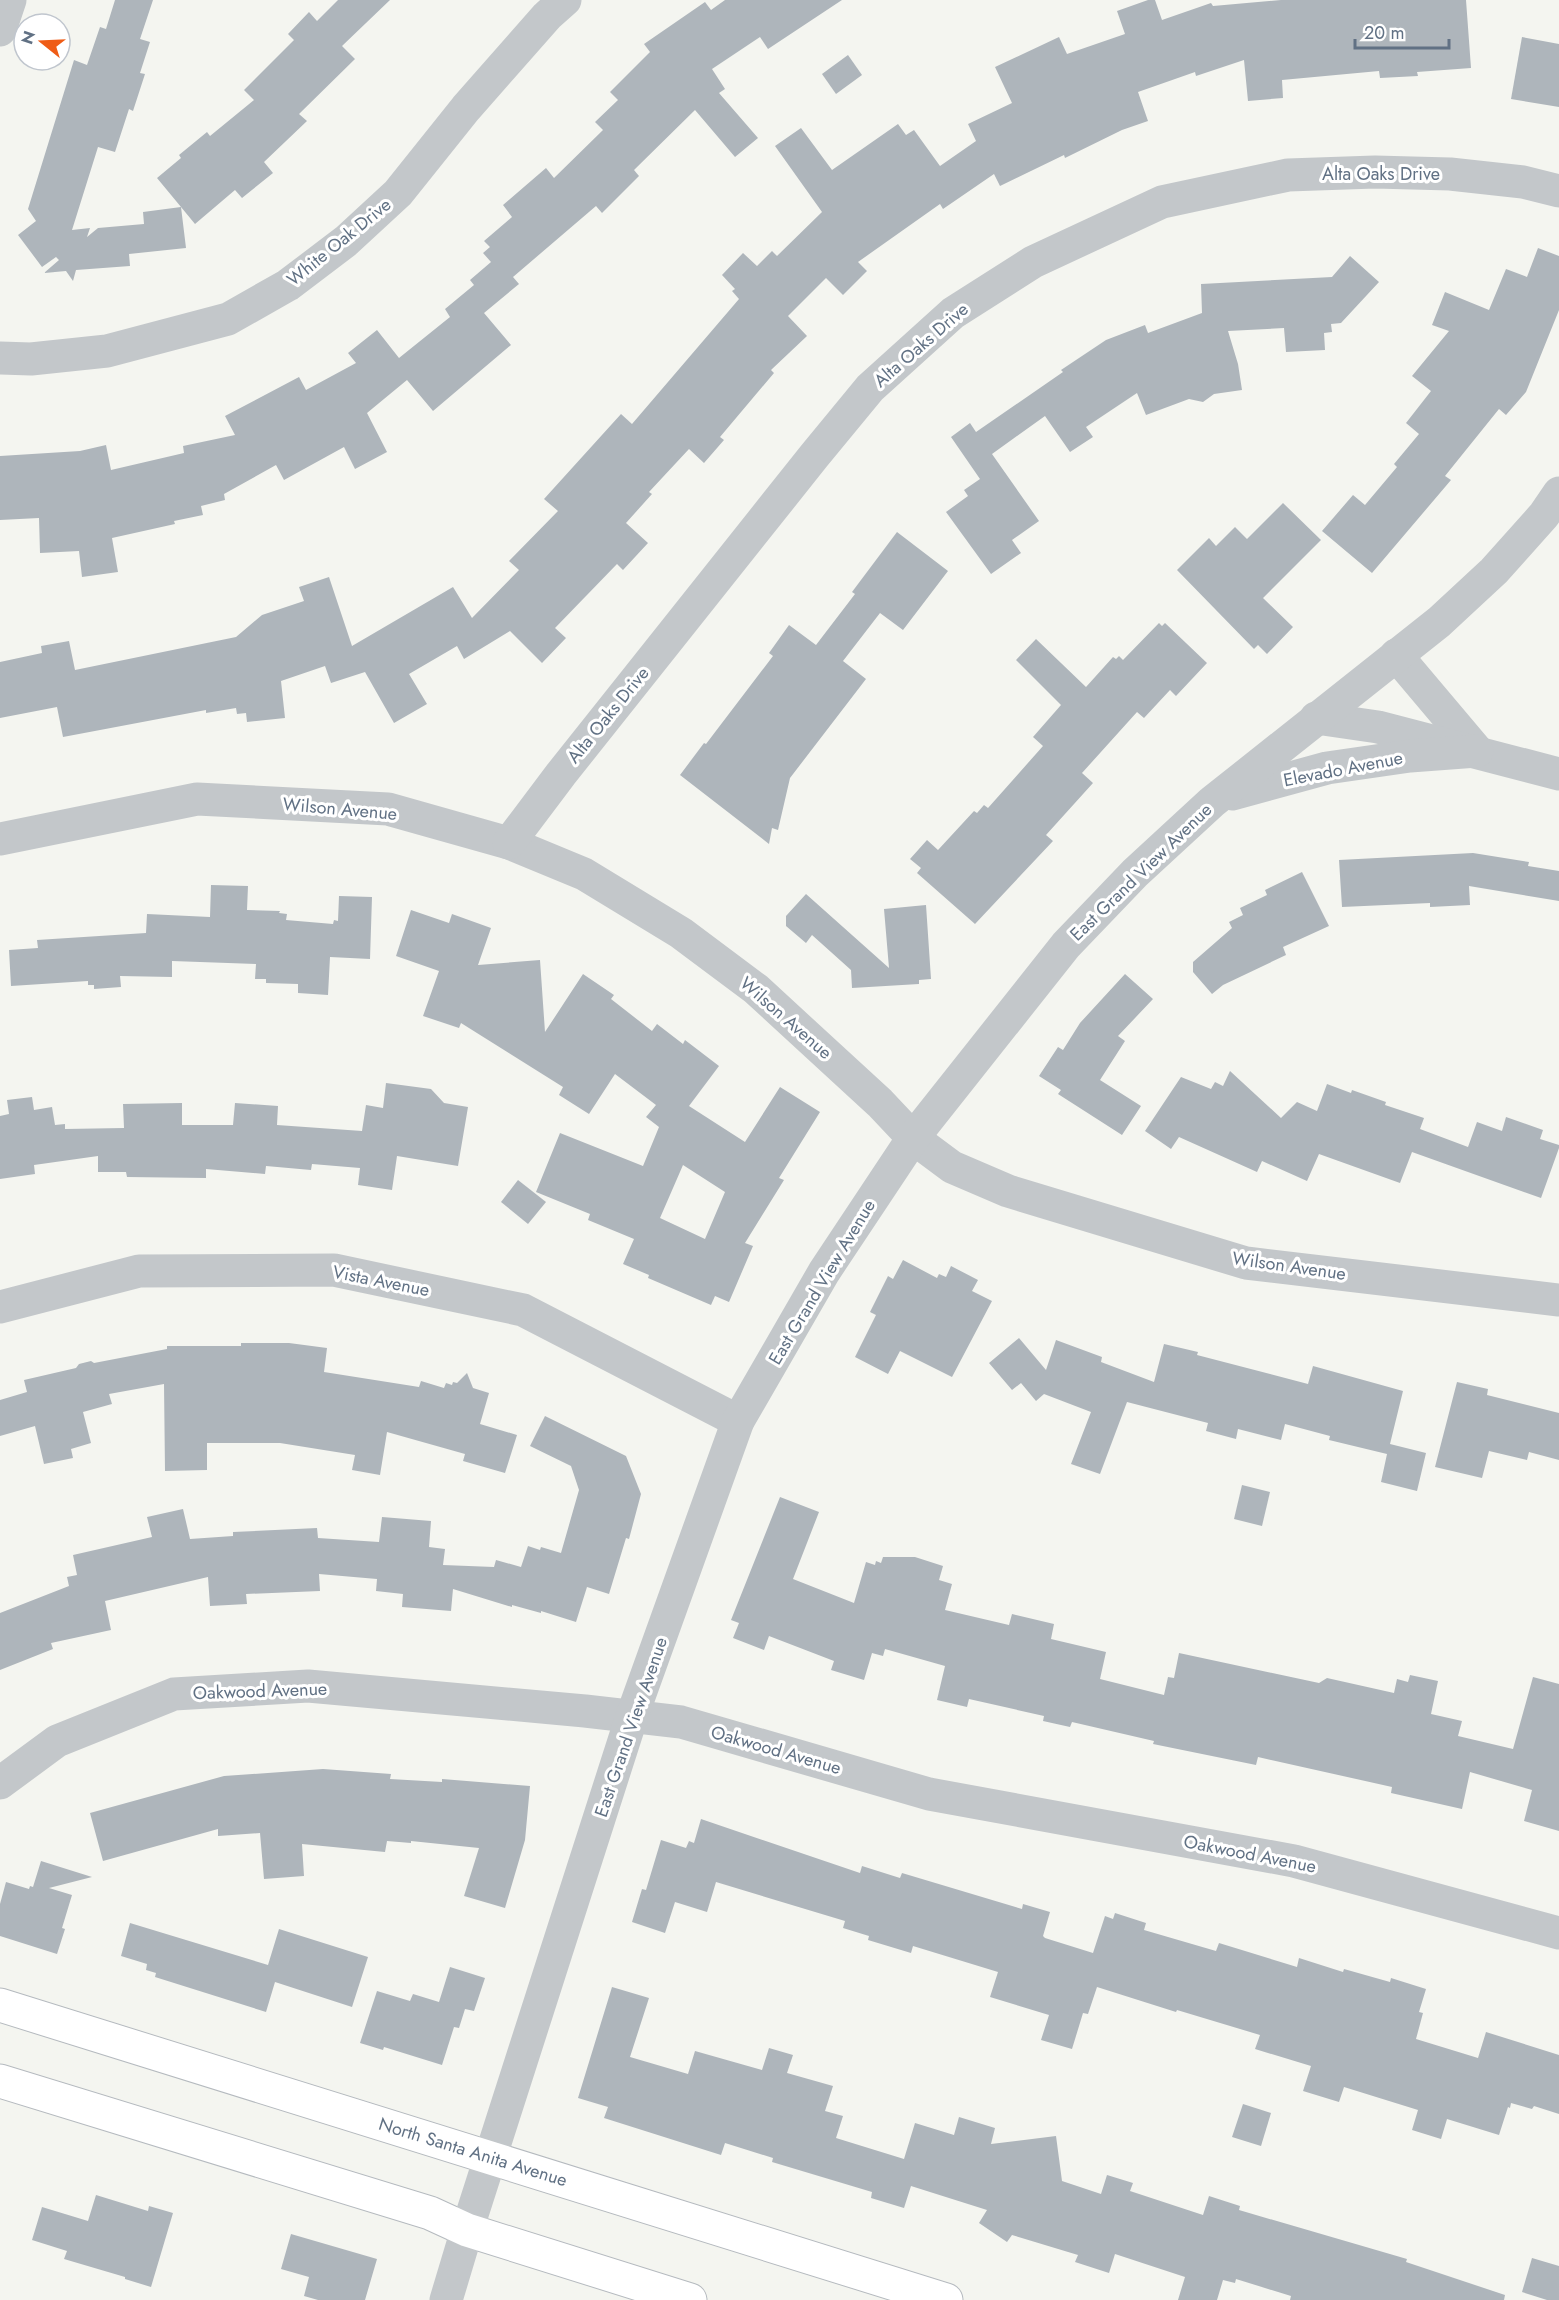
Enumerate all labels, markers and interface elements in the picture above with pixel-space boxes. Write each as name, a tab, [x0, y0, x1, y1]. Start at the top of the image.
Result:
north arrow	[12, 12, 72, 72]
scale bar	[1355, 12, 1450, 50]
text: 20 m	[1364, 20, 1404, 46]
text: N	[15, 28, 41, 47]
street label: Alta Oaks Drive	[1322, 161, 1440, 187]
street label: White Oak Drive	[281, 192, 397, 292]
street label: Alta Oaks Drive	[868, 297, 974, 393]
street label: Alta Oaks Drive	[561, 661, 655, 769]
street label: Elevado Avenue	[1281, 745, 1405, 793]
street label: Wilson Avenue	[282, 791, 398, 827]
street label: East Grand View Avenue	[1064, 797, 1218, 947]
street label: Wilson Avenue	[734, 971, 838, 1065]
street label: East Grand View Avenue	[762, 1194, 882, 1370]
street label: Wilson Avenue	[1230, 1245, 1348, 1287]
street label: Vista Avenue	[330, 1259, 432, 1303]
street label: East Grand View Avenue	[588, 1634, 674, 1820]
street label: Oakwood Avenue	[192, 1676, 328, 1706]
street label: Oakwood Avenue	[708, 1719, 844, 1781]
street label: Oakwood Avenue	[1182, 1828, 1318, 1880]
street label: North Santa Anita Avenue	[376, 2111, 570, 2193]

